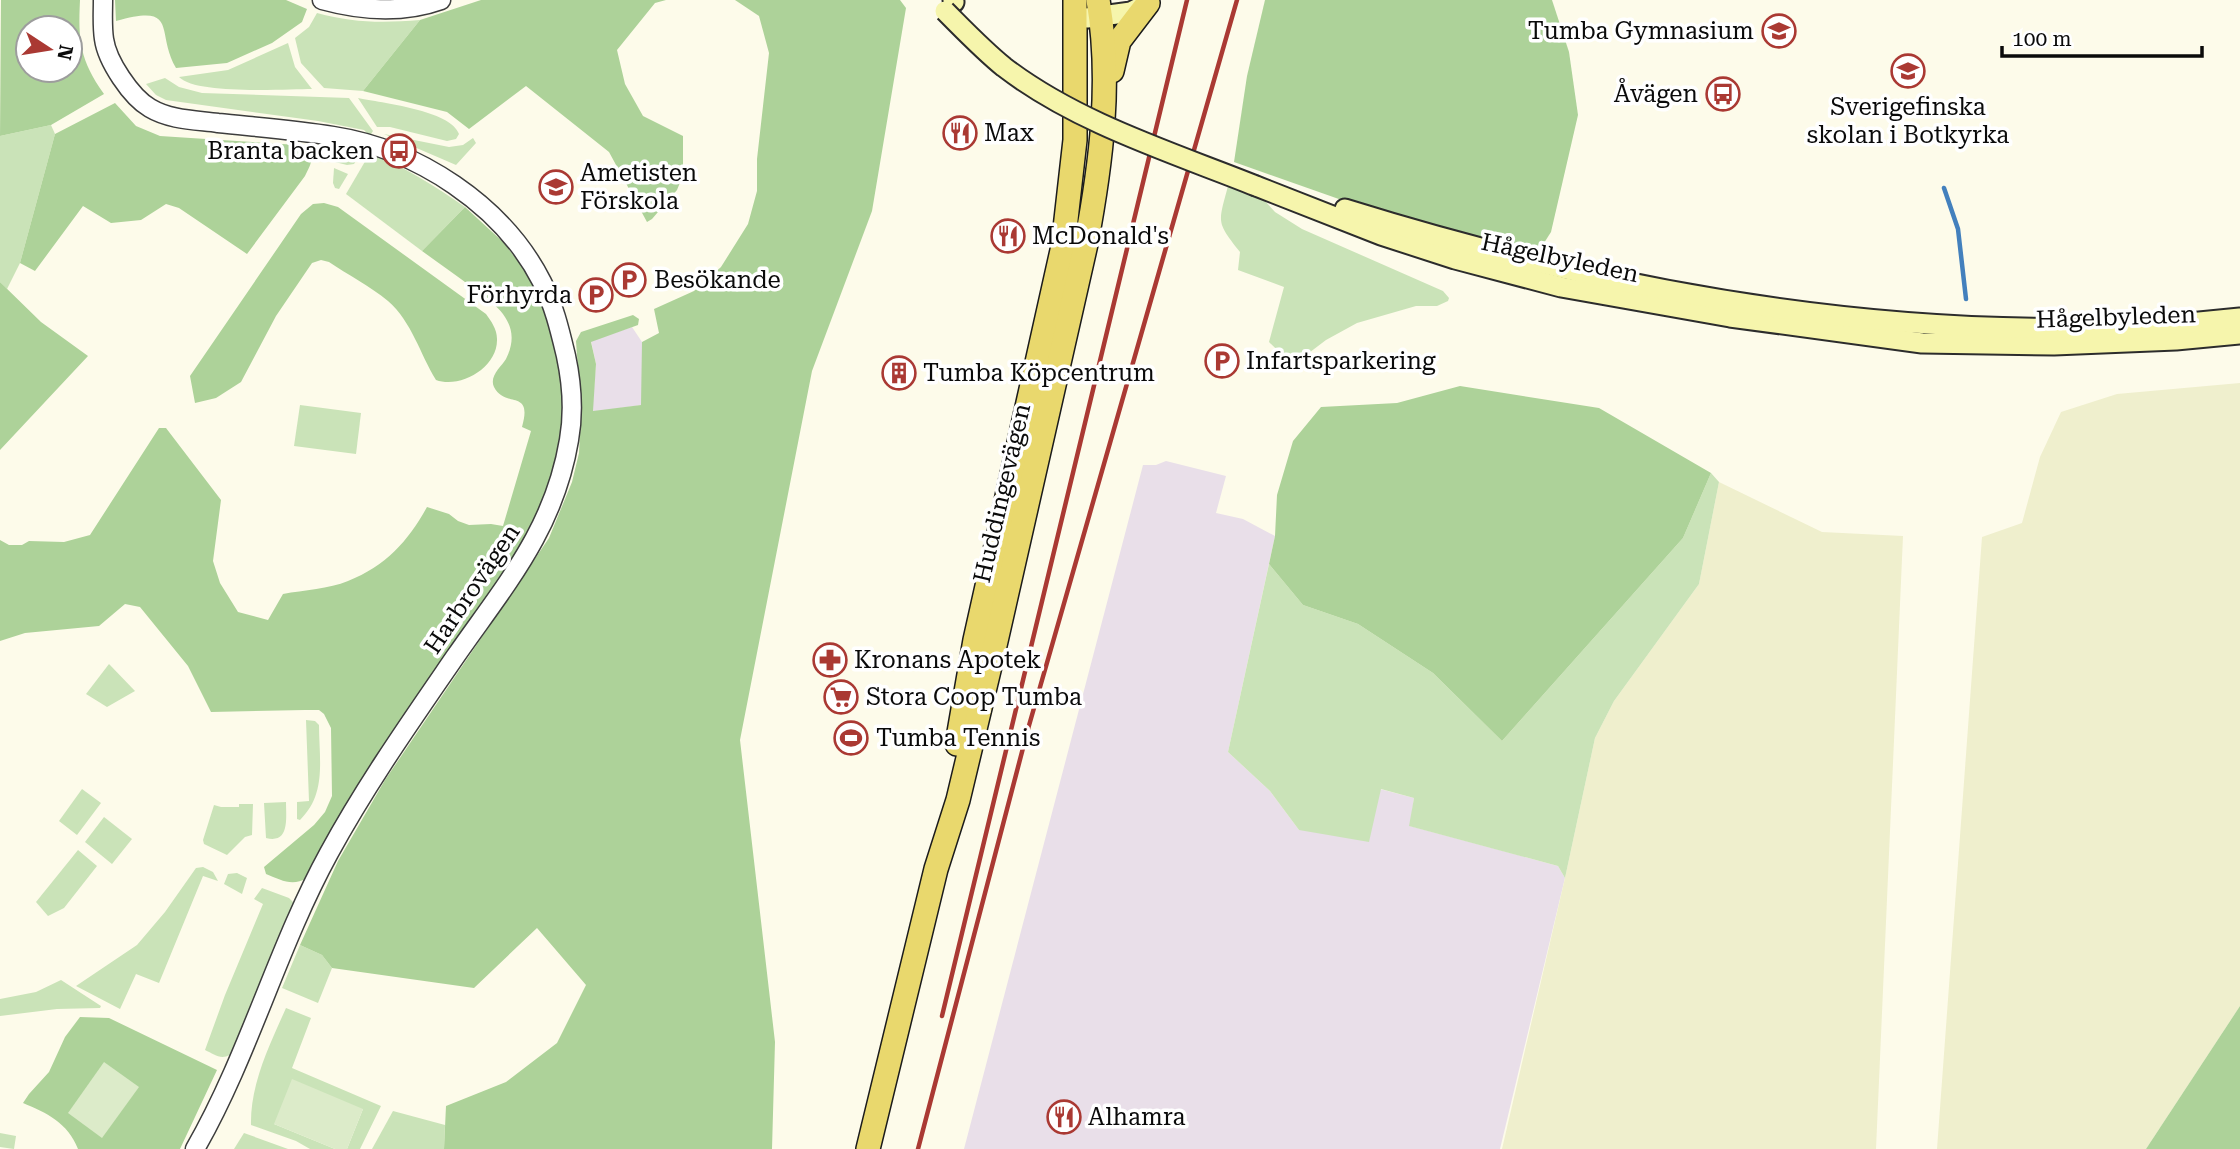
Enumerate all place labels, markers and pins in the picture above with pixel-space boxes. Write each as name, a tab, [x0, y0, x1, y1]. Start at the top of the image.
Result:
school or university icon: Tumba Gymnasium	[1760, 12, 1798, 50]
place label: Tumba Gymnasium	[1528, 17, 1754, 45]
school or university icon: Sverigefinska skolan i Botkyrka	[1889, 52, 1927, 90]
bus stop icon: Åvägen	[1704, 75, 1742, 113]
place label: Åvägen	[1614, 78, 1698, 108]
place label: Sverigefinska skolan i Botkyrka	[1807, 93, 2009, 149]
restaurant icon: Max	[941, 114, 979, 152]
place label: Max	[984, 119, 1034, 147]
bus stop icon: Branta backen	[380, 132, 418, 170]
place label: Branta backen	[207, 137, 374, 165]
place label: Ametisten Förskola	[580, 159, 697, 215]
school or university icon: Ametisten Förskola	[537, 168, 575, 206]
restaurant icon: McDonald's	[989, 217, 1027, 255]
place label: McDonald's	[1032, 222, 1169, 250]
parking icon: Besökande	[610, 261, 648, 299]
place label: Besökande	[654, 266, 781, 294]
parking icon: Förhyrda	[577, 276, 615, 314]
place label: Förhyrda	[467, 281, 572, 309]
parking icon: Infartsparkering	[1203, 342, 1241, 380]
place label: Infartsparkering	[1246, 347, 1436, 375]
building icon: Tumba Köpcentrum	[880, 354, 918, 392]
place label: Tumba Köpcentrum	[923, 359, 1155, 387]
pharmacy icon: Kronans Apotek	[811, 641, 849, 679]
place label: Kronans Apotek	[854, 646, 1041, 674]
supermarket icon: Stora Coop Tumba	[822, 678, 860, 716]
place label: Stora Coop Tumba	[866, 683, 1082, 711]
sports icon: Tumba Tennis	[832, 719, 870, 757]
place label: Tumba Tennis	[876, 724, 1040, 752]
restaurant icon: Alhamra	[1045, 1098, 1083, 1136]
place label: Alhamra	[1088, 1103, 1186, 1131]

